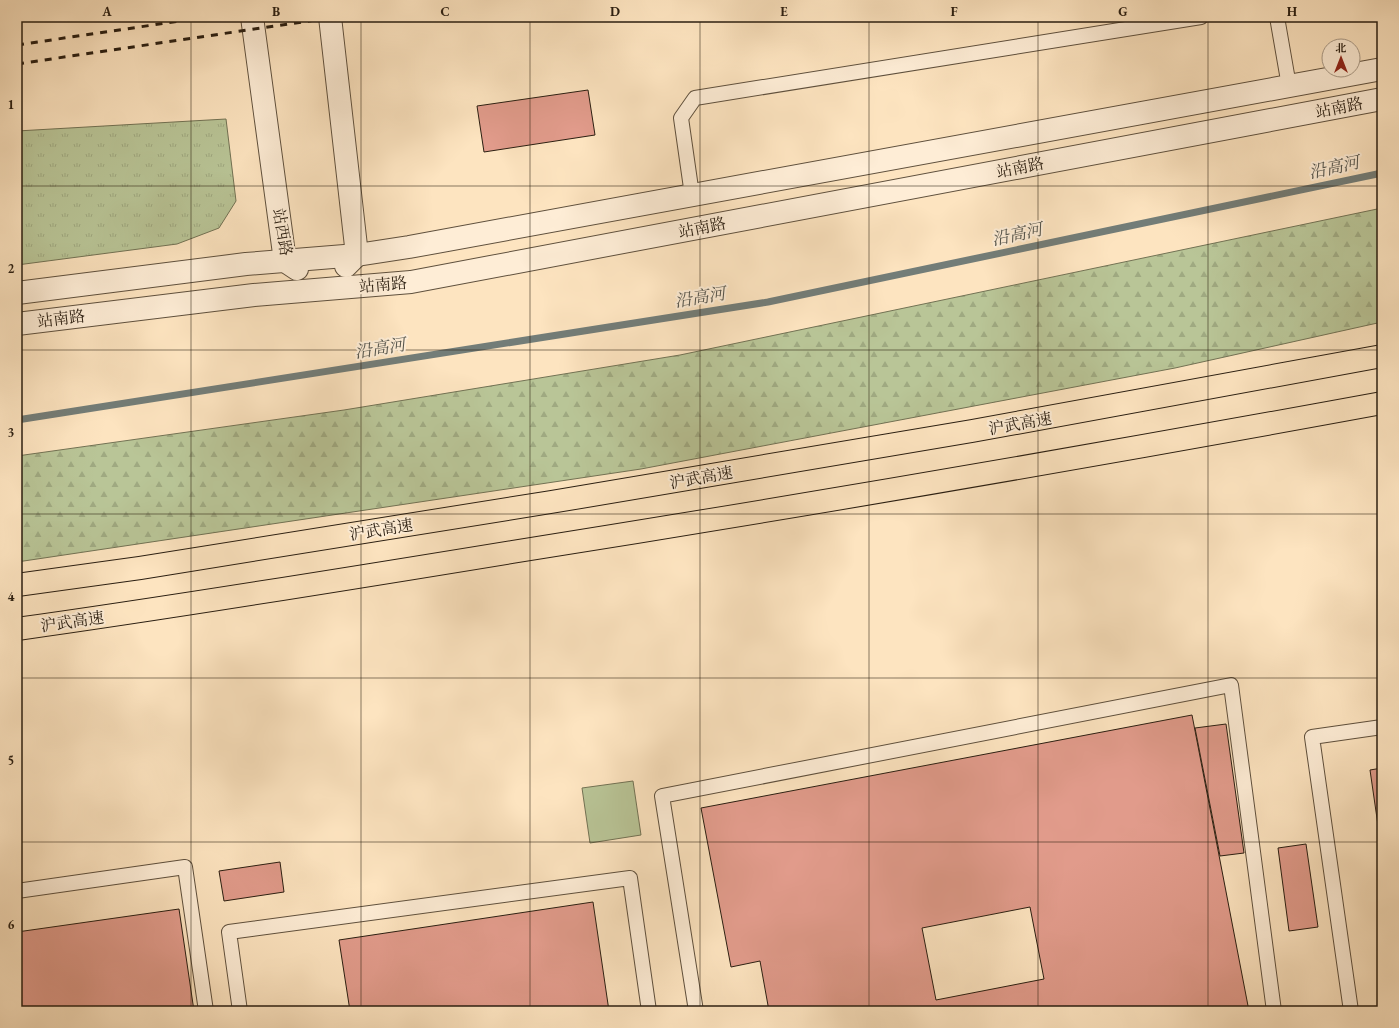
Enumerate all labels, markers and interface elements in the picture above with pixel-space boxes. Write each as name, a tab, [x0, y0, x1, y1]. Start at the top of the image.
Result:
text: A	[101, 3, 112, 20]
text: B	[272, 3, 280, 20]
text: C	[440, 3, 450, 20]
text: D	[610, 3, 620, 20]
text: E	[780, 3, 788, 20]
text: F	[950, 3, 958, 20]
text: G	[1118, 3, 1128, 20]
text: H	[1287, 3, 1298, 20]
north arrow	[1321, 38, 1361, 78]
text: 北	[1336, 41, 1347, 55]
street label: 站南路	[1314, 93, 1365, 122]
text: 1	[8, 96, 15, 113]
water label: 沿高河	[1307, 150, 1364, 183]
street label: 站南路	[995, 153, 1046, 182]
street label: 站西路	[268, 207, 297, 258]
street label: 站南路	[677, 213, 728, 242]
water label: 沿高河	[990, 217, 1047, 250]
text: 2	[8, 260, 15, 277]
street label: 站南路	[358, 272, 408, 297]
water label: 沿高河	[673, 282, 730, 312]
street label: 站南路	[36, 305, 86, 332]
water label: 沿高河	[353, 333, 410, 363]
street label: 沪武高速	[987, 408, 1053, 439]
text: 3	[8, 424, 15, 441]
street label: 沪武高速	[668, 462, 734, 493]
street label: 沪武高速	[348, 514, 414, 545]
text: 4	[8, 588, 15, 605]
street label: 沪武高速	[39, 607, 105, 636]
text: 5	[8, 752, 14, 769]
text: 6	[8, 916, 15, 933]

